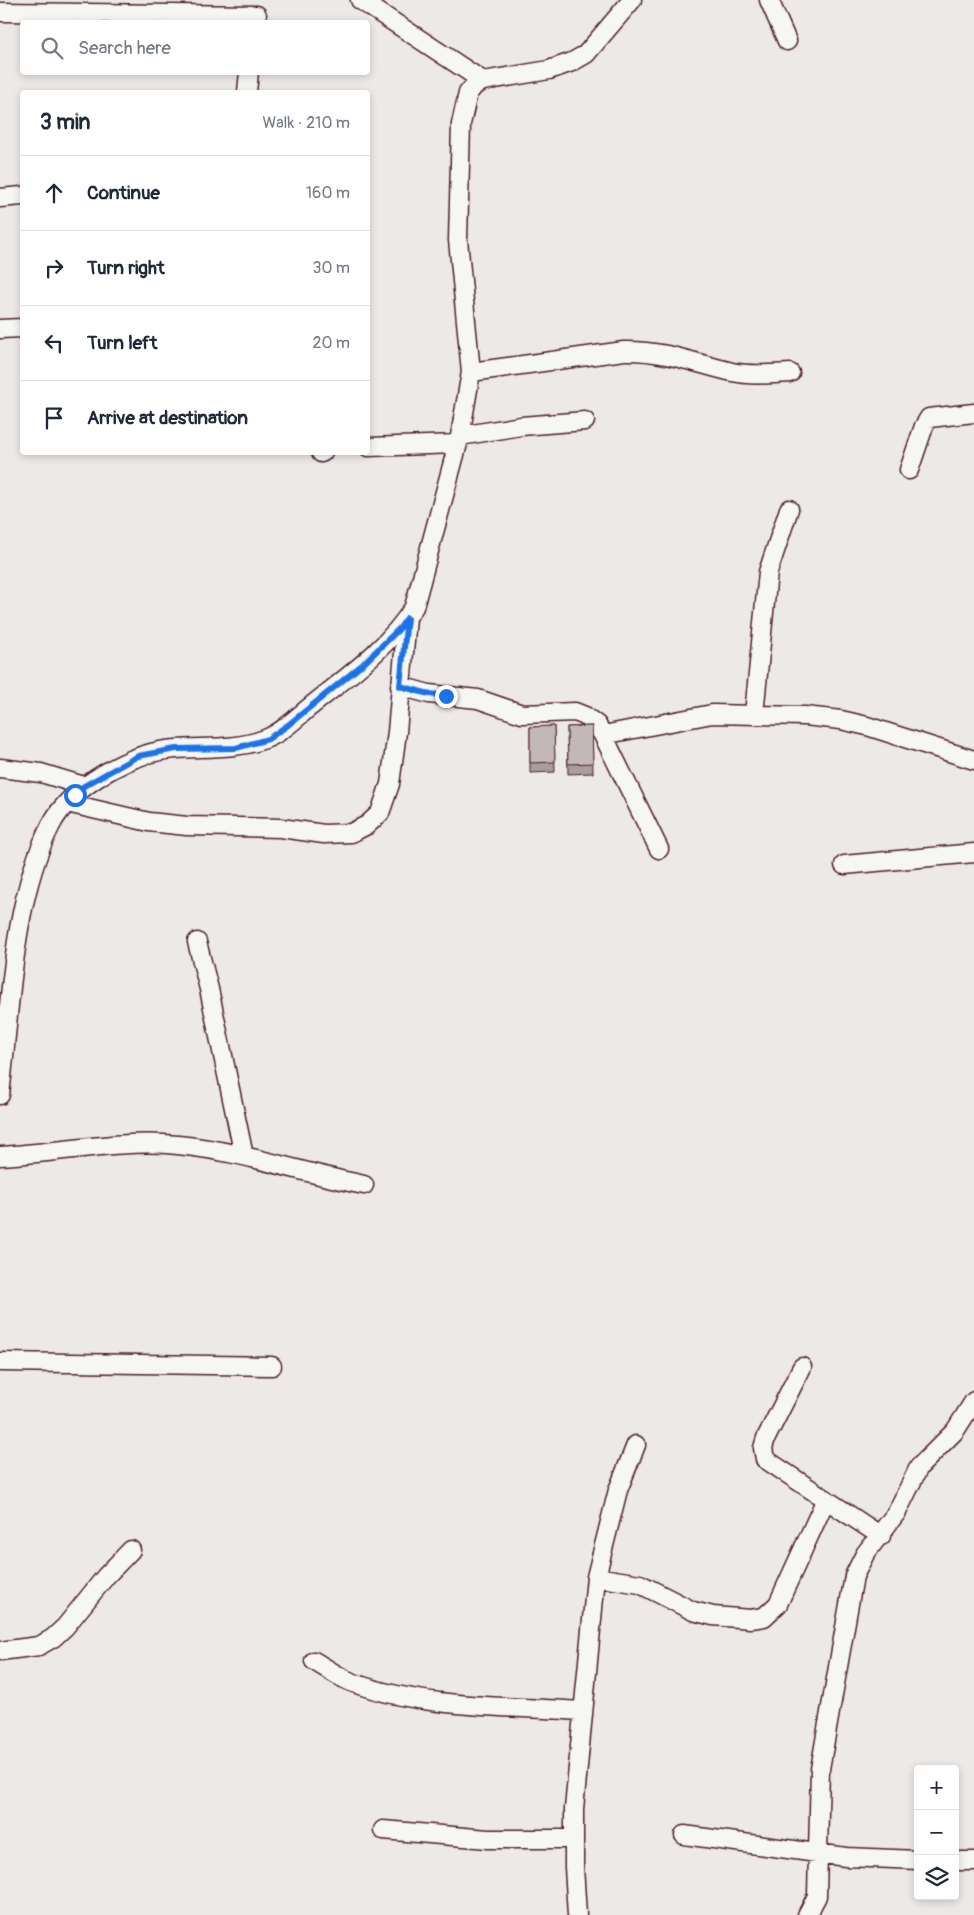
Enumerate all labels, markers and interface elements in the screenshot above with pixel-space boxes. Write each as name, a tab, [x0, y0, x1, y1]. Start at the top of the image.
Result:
search box	[20, 20, 370, 75]
icon: search	[38, 34, 66, 62]
text: Search here	[78, 36, 171, 60]
text: 3 min	[40, 109, 90, 136]
text: Walk · 210 m	[262, 113, 350, 133]
icon: ahead	[40, 179, 68, 207]
text: Continue	[87, 181, 160, 205]
text: 160 m	[306, 183, 350, 203]
icon: right	[40, 254, 68, 282]
text: Turn right	[87, 256, 165, 280]
text: 30 m	[312, 258, 350, 278]
icon: left	[40, 329, 68, 357]
text: Turn left	[87, 331, 157, 355]
text: 20 m	[312, 333, 350, 353]
icon: arrive	[40, 404, 68, 432]
text: Arrive at destination	[87, 406, 248, 430]
route end	[435, 685, 458, 708]
route start	[64, 784, 87, 807]
map controls	[914, 1765, 959, 1900]
button: +	[914, 1765, 959, 1810]
button: −	[914, 1810, 959, 1855]
button: layers	[914, 1855, 959, 1900]

